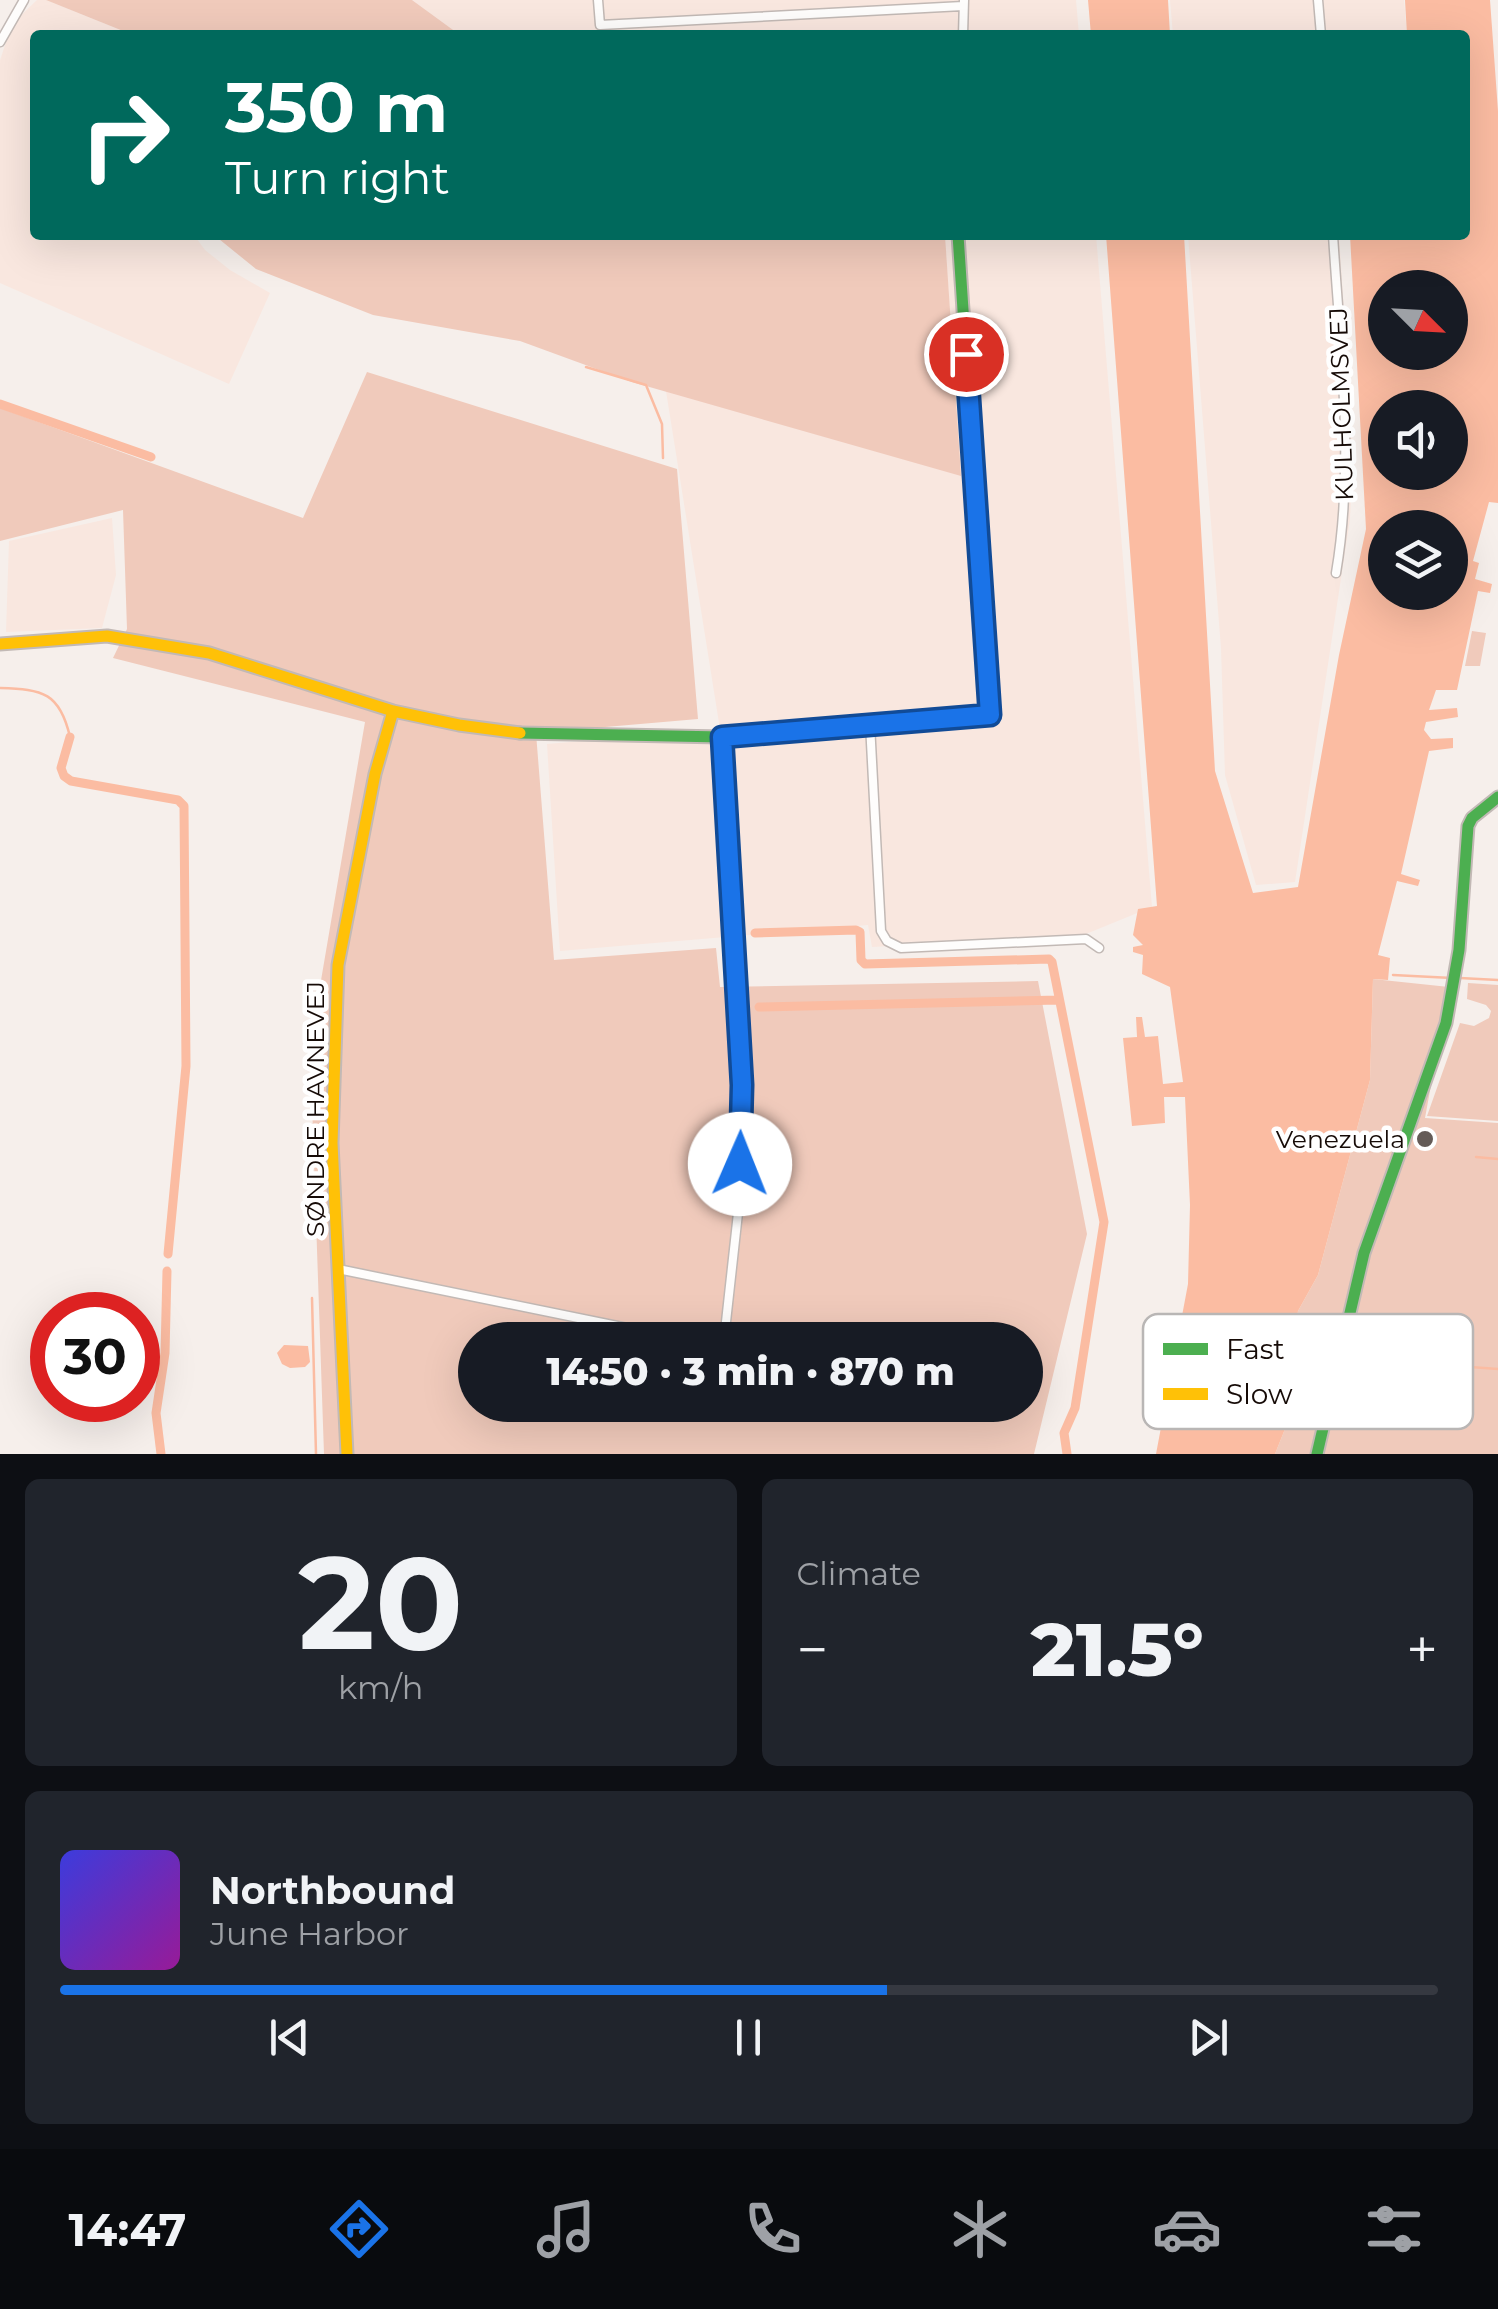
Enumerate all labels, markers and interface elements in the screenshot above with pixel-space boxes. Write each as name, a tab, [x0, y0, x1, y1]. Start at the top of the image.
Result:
text: 350 m	[225, 64, 448, 150]
icon: right	[60, 70, 190, 200]
text: Turn right	[225, 150, 450, 205]
north arrow	[1368, 270, 1468, 370]
map controls	[1368, 270, 1468, 610]
street label: KULHOLMSVEJ	[1323, 307, 1359, 501]
pin	[924, 312, 1009, 397]
icon: arrive	[939, 327, 994, 382]
button: sound	[1368, 390, 1468, 490]
button: layers	[1368, 510, 1468, 610]
street label: SØNDRE HAVNEVEJ	[300, 981, 330, 1237]
position arrow	[688, 1112, 792, 1216]
place label: Venezuela	[1276, 1124, 1405, 1154]
marker: Venezuela	[1414, 1128, 1436, 1150]
speed limit sign: 30	[30, 1292, 160, 1422]
legend	[1143, 1314, 1473, 1429]
text: Fast	[1226, 1332, 1285, 1366]
text: 14:50 · 3 min · 870 m	[546, 1348, 955, 1395]
text: Slow	[1226, 1377, 1293, 1411]
text: 20	[298, 1523, 463, 1682]
text: Climate	[797, 1554, 921, 1593]
text: 21.5°	[1031, 1603, 1204, 1695]
text: −	[797, 1616, 828, 1683]
text: +	[1406, 1616, 1438, 1683]
text: km/h	[338, 1668, 423, 1707]
text: Northbound	[210, 1867, 455, 1914]
text: June Harbor	[210, 1914, 409, 1953]
icon: previous	[262, 2010, 317, 2065]
icon: pause	[721, 2010, 776, 2065]
icon: next	[1181, 2010, 1236, 2065]
icon: directions	[324, 2194, 394, 2264]
icon: music	[531, 2194, 601, 2264]
icon: phone	[738, 2194, 808, 2264]
icon: climate	[945, 2194, 1015, 2264]
icon: car	[1152, 2194, 1222, 2264]
icon: filters	[1359, 2194, 1429, 2264]
text: 14:47	[69, 2202, 186, 2257]

